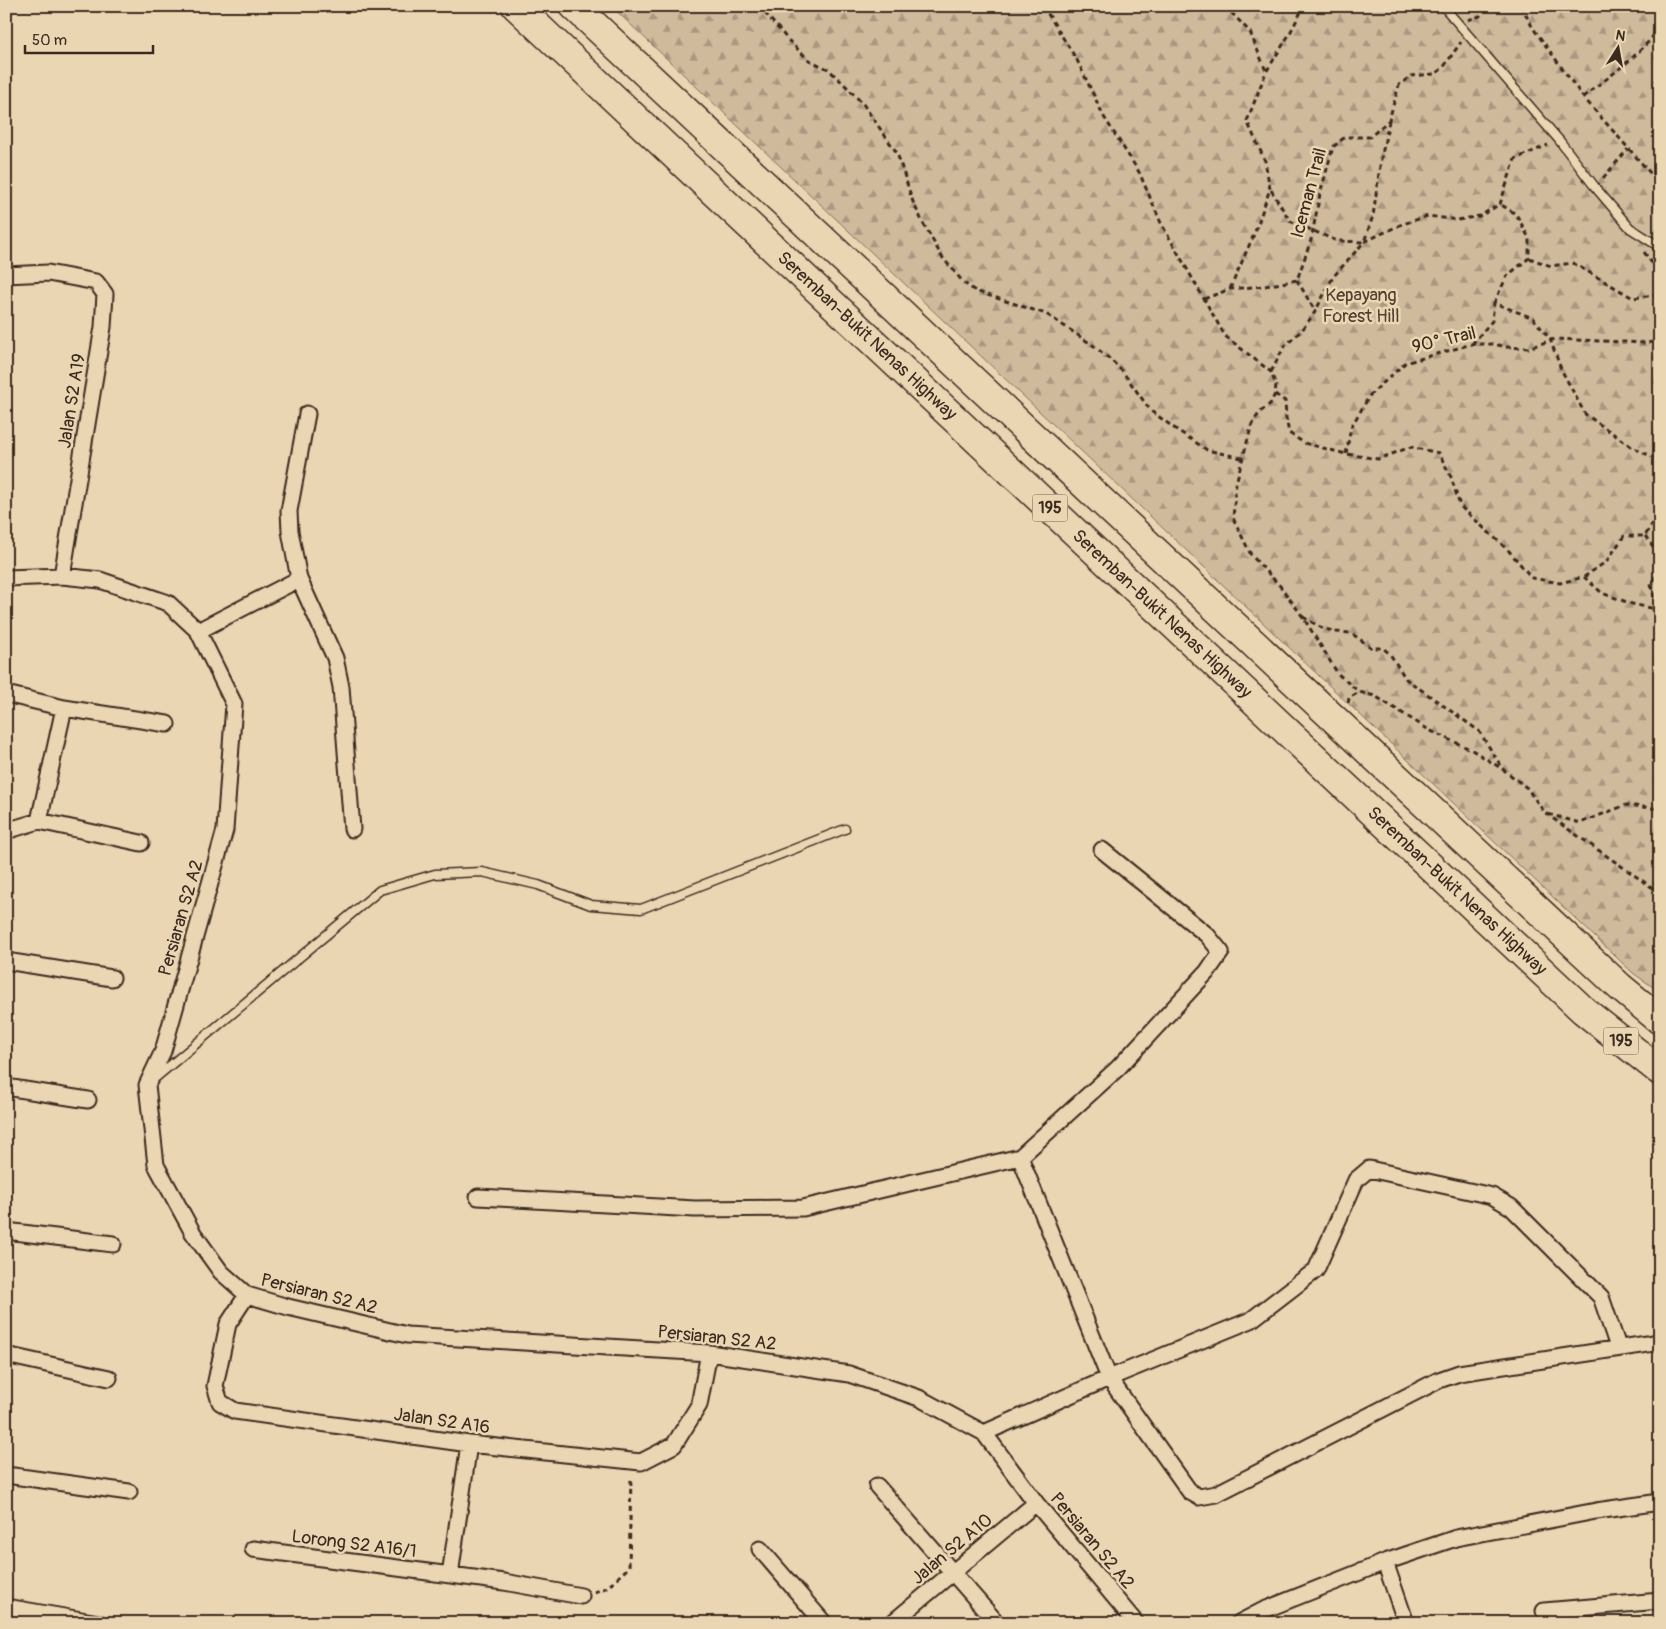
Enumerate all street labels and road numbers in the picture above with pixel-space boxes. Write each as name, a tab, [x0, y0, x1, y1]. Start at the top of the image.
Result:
street label: Iceman Trail	[1286, 145, 1332, 241]
street label: Seremban-Bukit Nenas Highway	[772, 247, 962, 426]
street label: 90° Trail	[1410, 321, 1478, 359]
street label: Jalan S2 A19	[53, 352, 91, 450]
road number: 195	[1032, 494, 1068, 522]
street label: Seremban-Bukit Nenas Highway	[1067, 525, 1257, 704]
street label: Seremban-Bukit Nenas Highway	[1362, 802, 1552, 981]
street label: Persiaran S2 A2	[153, 857, 209, 979]
road number: 195	[1604, 1028, 1638, 1054]
street label: Persiaran S2 A2	[258, 1268, 380, 1320]
street label: Persiaran S2 A2	[656, 1320, 778, 1356]
street label: Jalan S2 A16	[392, 1403, 492, 1439]
street label: Persiaran S2 A2	[1045, 1488, 1139, 1594]
street label: Jalan S2 A10	[907, 1508, 997, 1590]
street label: Lorong S2 A16/1	[290, 1525, 418, 1563]

